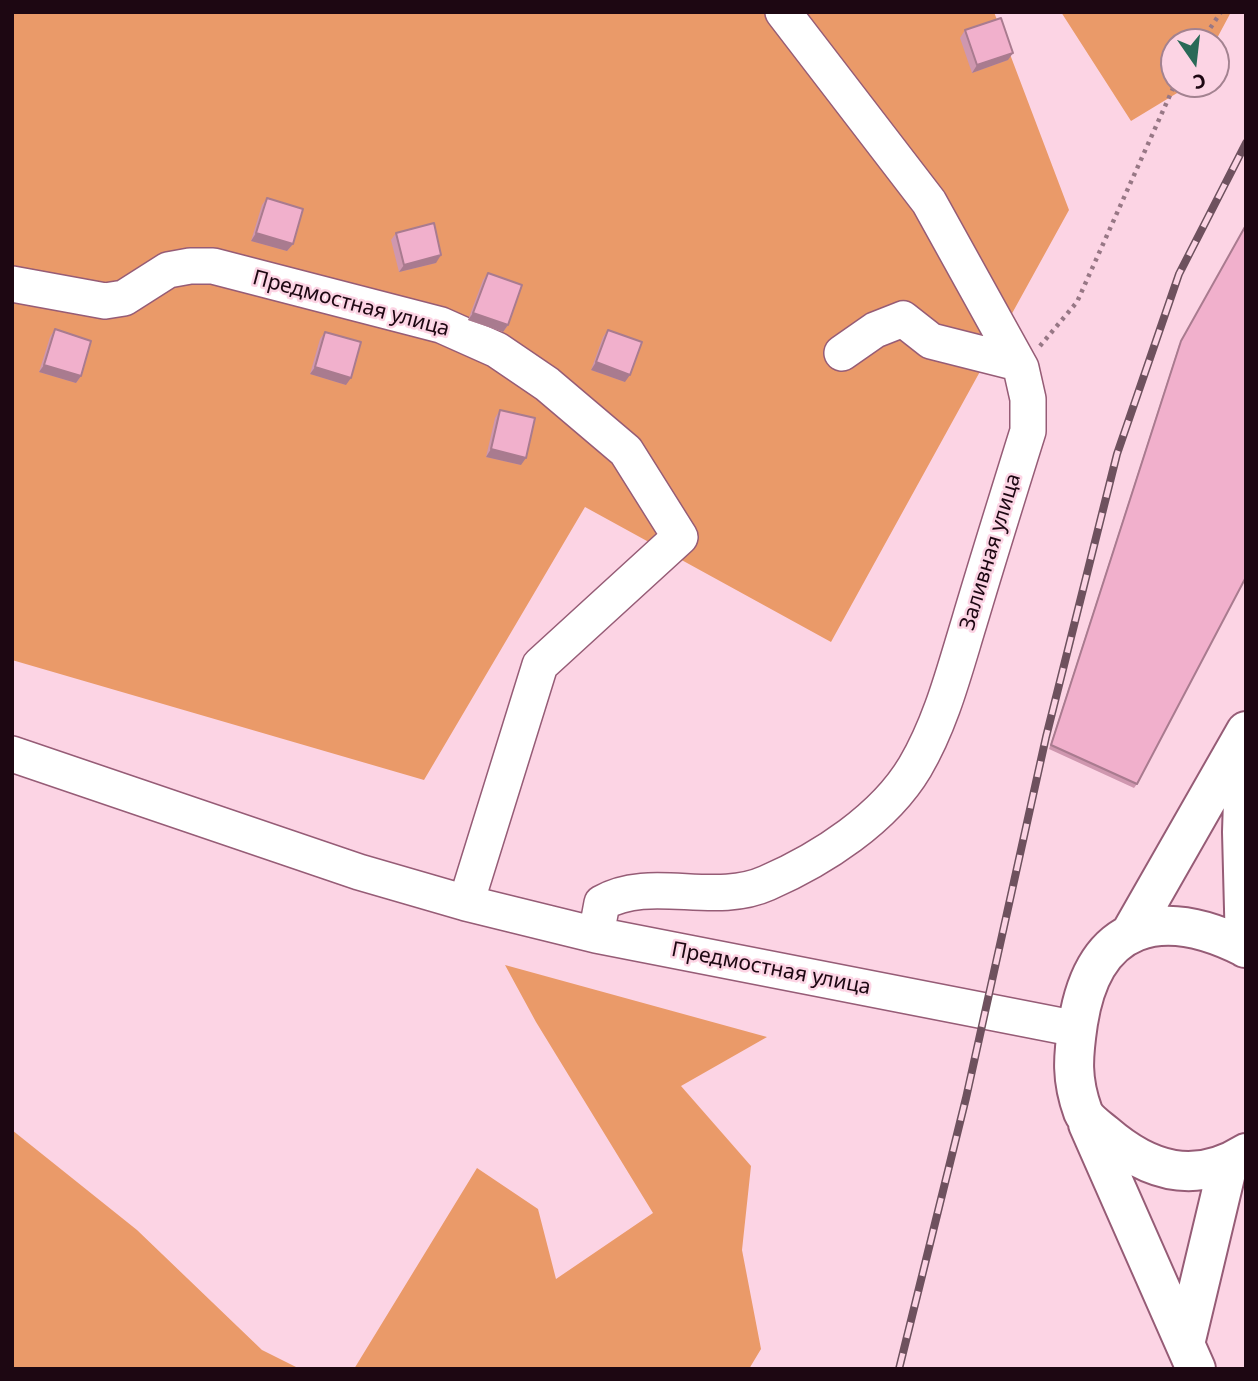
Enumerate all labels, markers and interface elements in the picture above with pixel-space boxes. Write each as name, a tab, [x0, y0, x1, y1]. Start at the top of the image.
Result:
north arrow	[1160, 28, 1230, 98]
text: С	[1191, 67, 1209, 96]
street label: Предмостная улица	[250, 266, 452, 342]
street label: Заливная улица	[955, 471, 1027, 633]
street label: Предмостная улица	[669, 937, 873, 1001]

